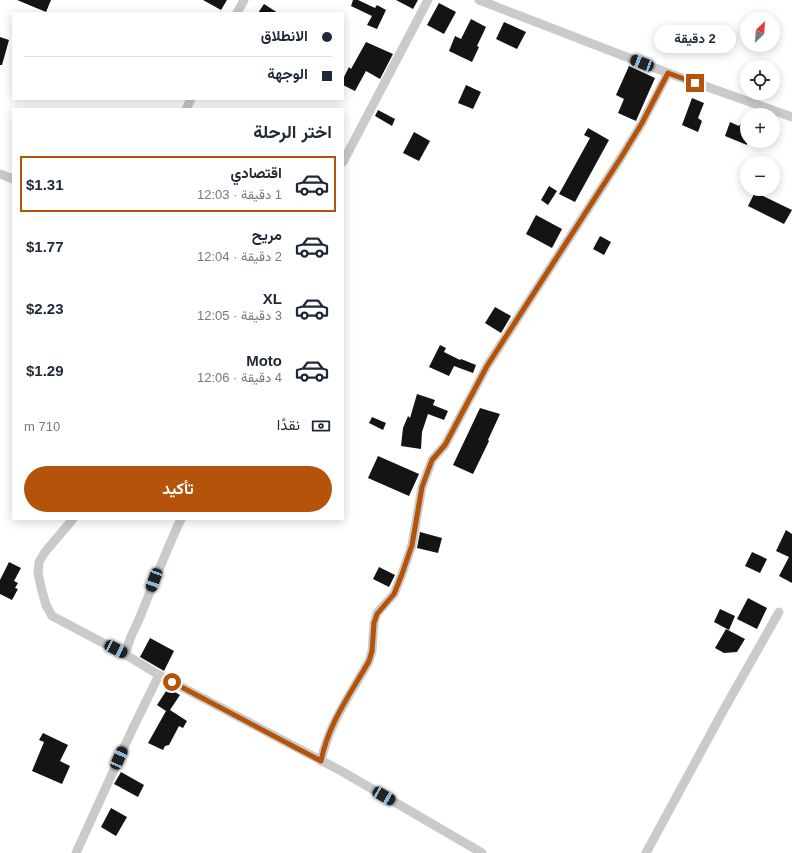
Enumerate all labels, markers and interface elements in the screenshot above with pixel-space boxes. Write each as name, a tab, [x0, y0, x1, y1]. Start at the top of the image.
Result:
north arrow	[740, 12, 780, 52]
map controls	[740, 12, 780, 196]
callout: 2 دقيقة	[654, 25, 736, 53]
text: الانطلاق	[261, 27, 308, 44]
text: 2 دقيقة	[674, 31, 716, 46]
car	[629, 53, 655, 73]
button: locate	[740, 60, 780, 100]
text: الوجهة	[267, 65, 308, 82]
route end	[686, 74, 704, 92]
button: +	[740, 108, 780, 148]
text: اختر الرحلة	[253, 122, 332, 142]
button: −	[740, 156, 780, 196]
text: اقتصادي	[230, 164, 282, 181]
icon: car	[294, 166, 330, 202]
text: $1.31	[26, 176, 64, 193]
text: 1 دقيقة · 12:03	[197, 187, 282, 202]
text: مريح	[252, 226, 282, 243]
icon: car	[294, 228, 330, 264]
text: $1.77	[26, 238, 64, 255]
text: 2 دقيقة · 12:04	[197, 249, 282, 264]
text: XL	[263, 290, 282, 307]
icon: car	[294, 290, 330, 326]
text: $2.23	[26, 300, 64, 317]
text: 3 دقيقة · 12:05	[197, 308, 282, 323]
text: Moto	[246, 352, 282, 369]
icon: car	[294, 352, 330, 388]
text: $1.29	[26, 362, 64, 379]
text: 4 دقيقة · 12:06	[197, 370, 282, 385]
icon: cash	[310, 415, 332, 437]
text: نقدًا	[277, 416, 300, 433]
text: 710 m	[24, 419, 60, 434]
button: تأكيد	[24, 466, 332, 512]
car	[144, 567, 164, 593]
car	[103, 638, 129, 660]
route start	[163, 673, 181, 691]
car	[109, 745, 129, 771]
car	[371, 785, 397, 807]

